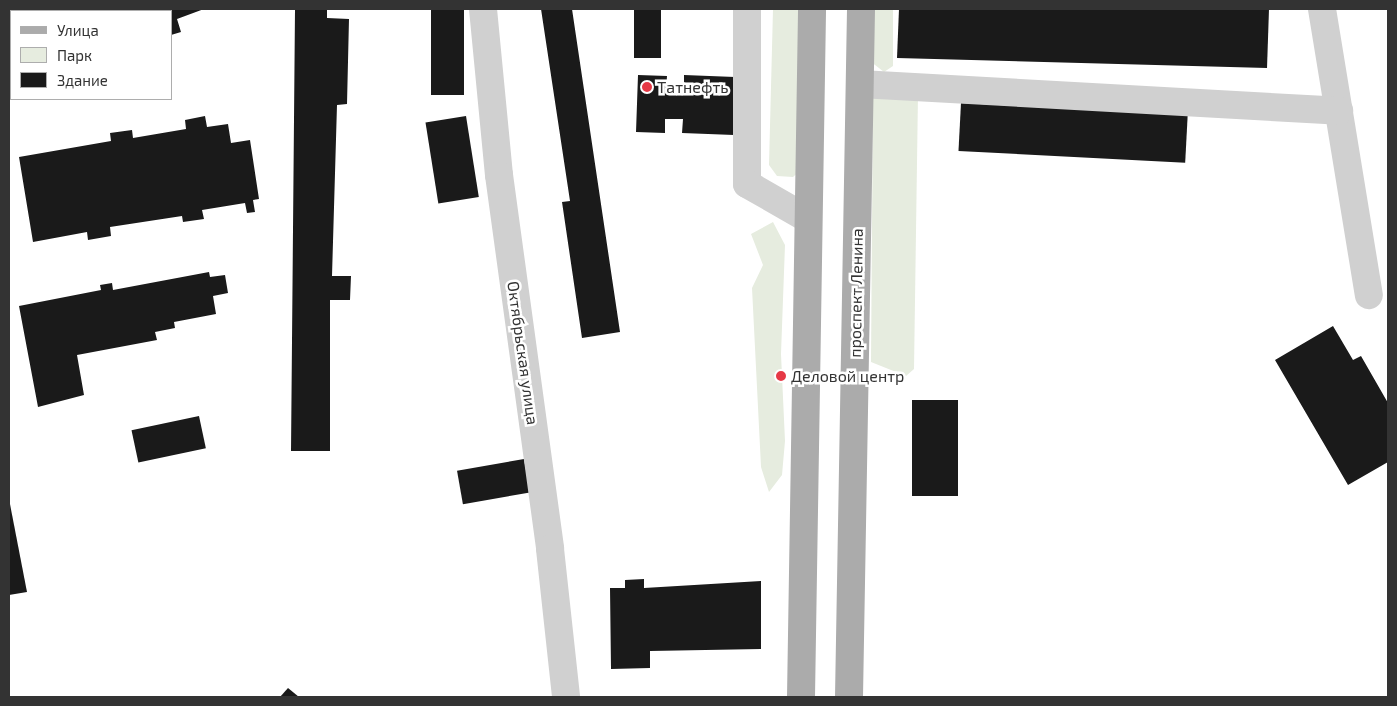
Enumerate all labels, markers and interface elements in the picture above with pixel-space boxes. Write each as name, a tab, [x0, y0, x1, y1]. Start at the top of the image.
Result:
legend	[10, 10, 172, 100]
text: Улица	[57, 21, 99, 39]
text: Парк	[57, 46, 92, 64]
text: Здание	[57, 71, 108, 89]
place label: Татнефть	[657, 77, 729, 97]
marker: Татнефть	[641, 81, 653, 93]
street label: проспект Ленина	[845, 228, 867, 358]
street label: Октябрьская улица	[503, 280, 543, 426]
place label: Деловой центр	[791, 366, 904, 386]
marker: Деловой центр	[775, 370, 787, 382]

